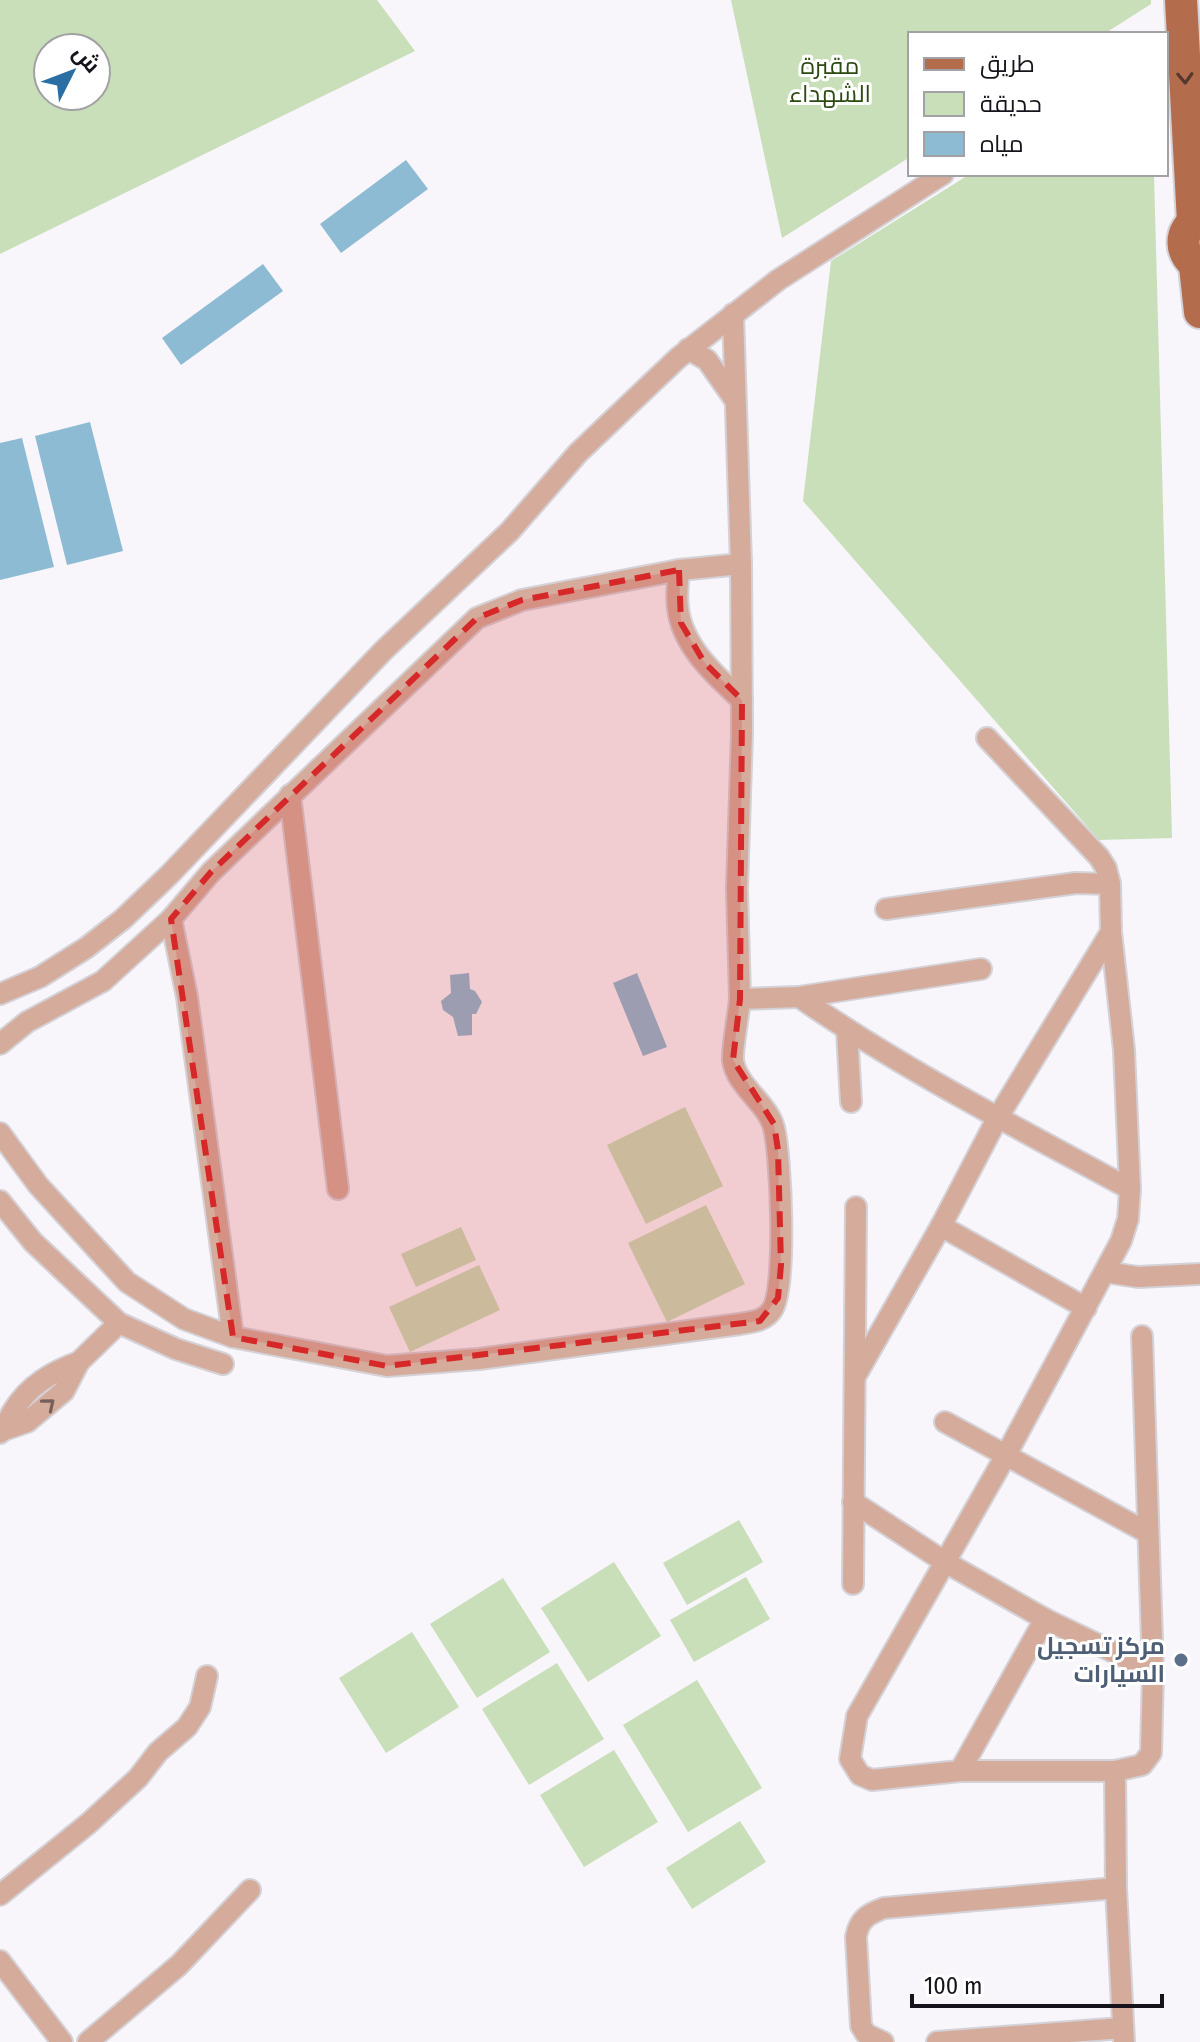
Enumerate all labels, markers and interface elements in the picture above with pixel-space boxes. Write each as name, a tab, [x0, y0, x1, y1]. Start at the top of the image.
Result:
north arrow	[32, 32, 112, 112]
legend	[908, 32, 1168, 176]
text: ش	[67, 39, 106, 78]
text: طريق	[980, 50, 1035, 79]
park label: مقبرة الشهداء	[789, 52, 871, 108]
one-way arrow	[1176, 72, 1193, 85]
text: حديقة	[980, 90, 1042, 118]
text: مياه	[980, 130, 1024, 158]
one-way arrow	[40, 1399, 54, 1414]
place label: مركز تسجيل السيارات	[1037, 1632, 1165, 1688]
marker: مركز تسجيل السيارات	[1172, 1651, 1190, 1669]
scale bar	[912, 1958, 1162, 2008]
text: 100 m	[924, 1972, 982, 2000]

